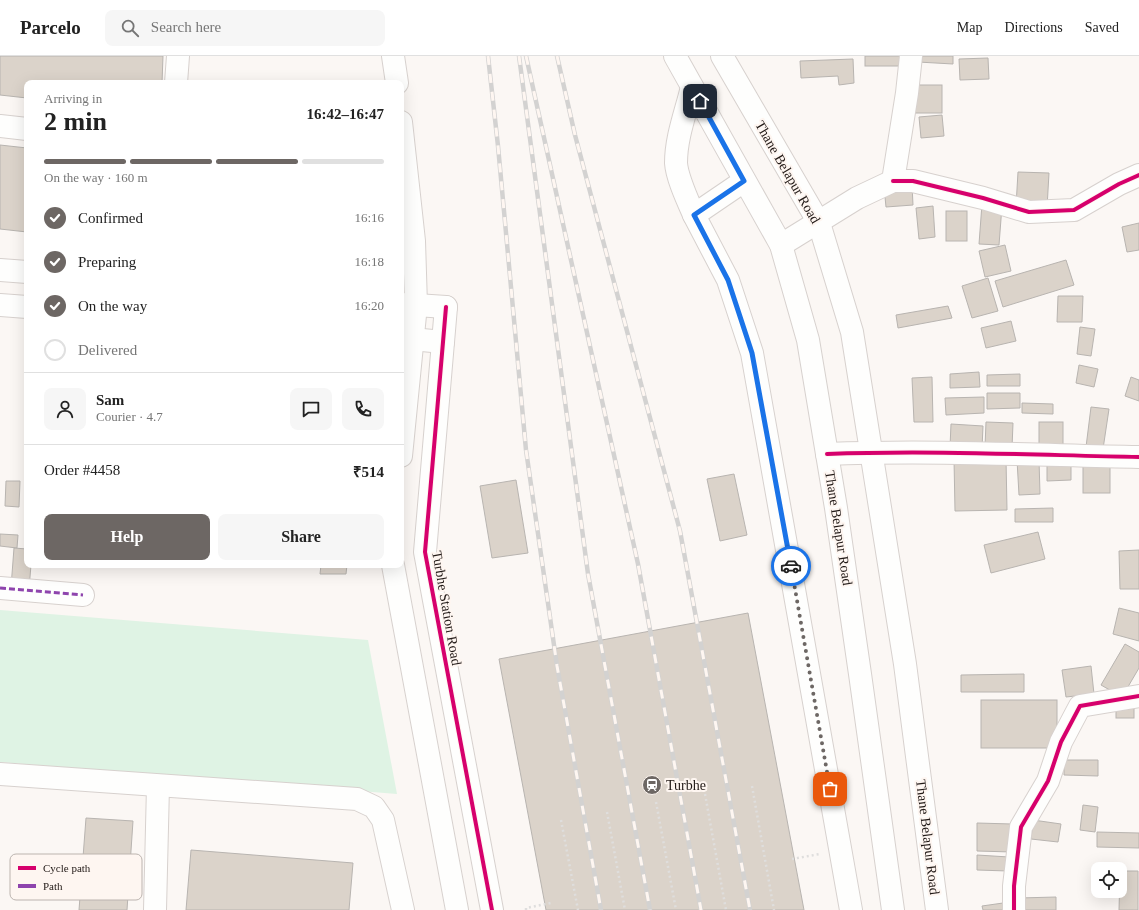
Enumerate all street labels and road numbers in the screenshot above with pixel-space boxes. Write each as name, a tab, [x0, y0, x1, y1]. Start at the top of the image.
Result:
street label: Thane Belapur Road	[752, 118, 823, 226]
street label: Thane Belapur Road	[822, 470, 855, 586]
street label: Turbhe Station Road	[429, 550, 464, 667]
street label: Thane Belapur Road	[913, 779, 942, 895]

